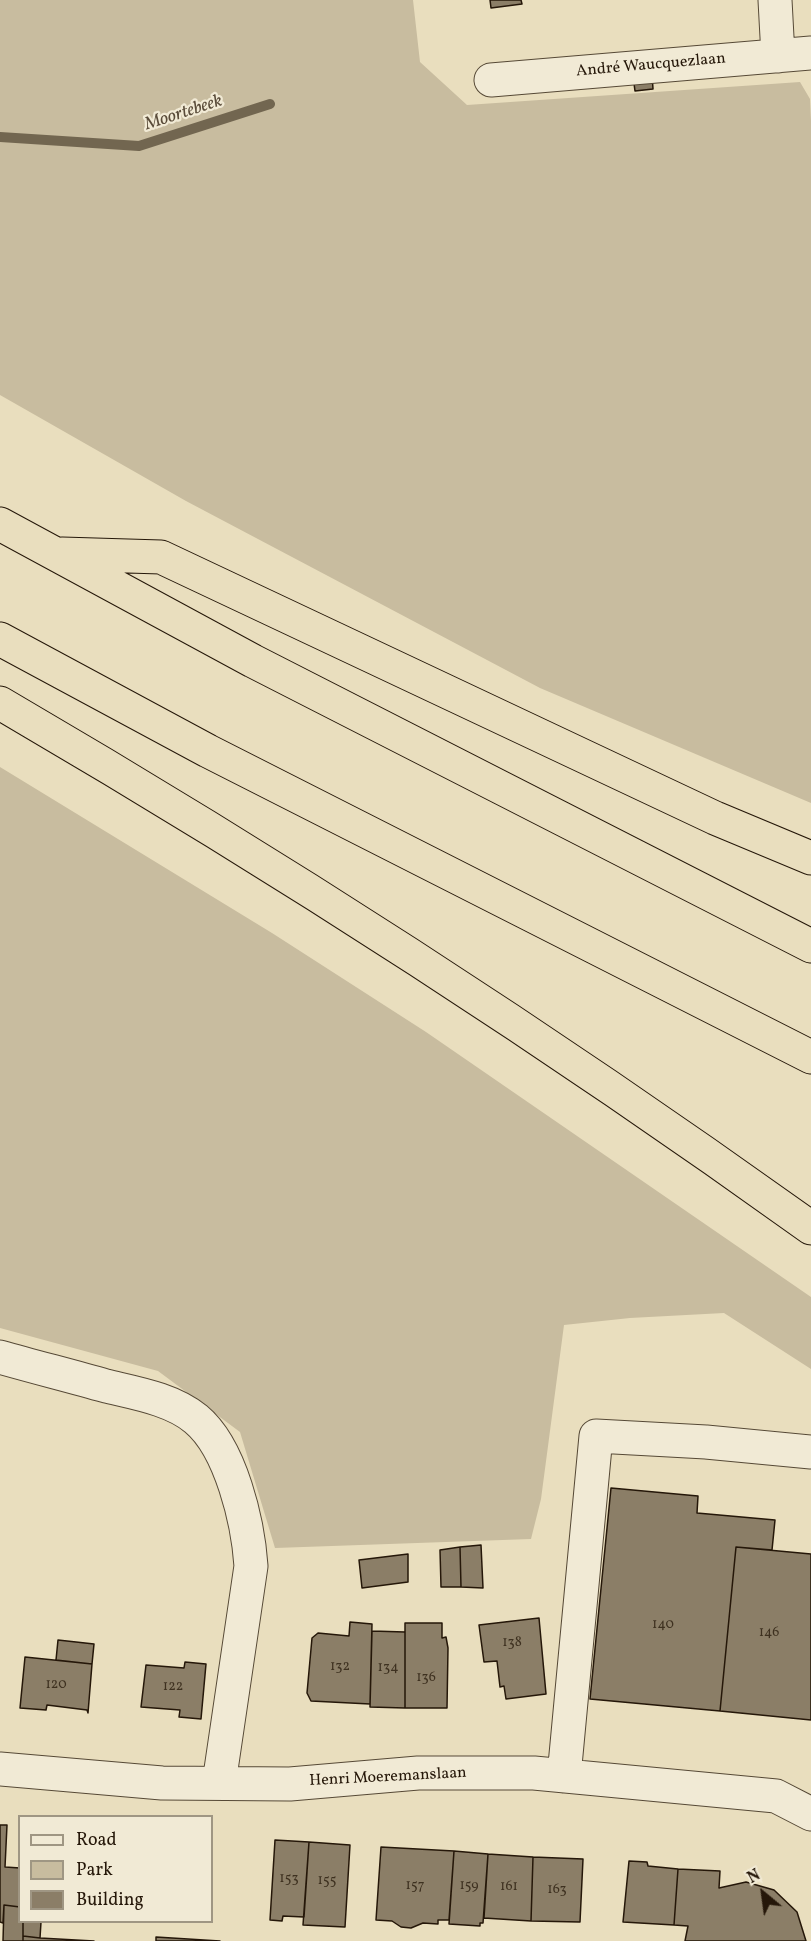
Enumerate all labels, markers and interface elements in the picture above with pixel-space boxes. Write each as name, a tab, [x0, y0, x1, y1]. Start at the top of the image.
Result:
street label: André Waucquezlaan	[575, 50, 727, 82]
water label: Moortebeek	[142, 91, 226, 137]
house number: 140	[652, 1617, 674, 1633]
house number: 146	[759, 1625, 779, 1641]
house number: 138	[502, 1635, 522, 1651]
house number: 132	[330, 1659, 350, 1675]
house number: 134	[378, 1660, 398, 1676]
house number: 136	[416, 1670, 436, 1686]
house number: 120	[45, 1677, 67, 1693]
house number: 122	[163, 1679, 183, 1695]
street label: Henri Moeremanslaan	[309, 1764, 467, 1792]
legend	[18, 1815, 213, 1923]
text: Road	[76, 1828, 117, 1853]
text: Park	[76, 1858, 113, 1883]
north arrow	[733, 1863, 793, 1923]
text: N	[744, 1865, 765, 1890]
house number: 153	[279, 1871, 299, 1887]
house number: 155	[318, 1873, 336, 1889]
house number: 157	[406, 1878, 424, 1894]
house number: 159	[459, 1878, 479, 1894]
house number: 161	[500, 1879, 518, 1895]
house number: 163	[547, 1882, 567, 1898]
text: Building	[76, 1888, 144, 1913]

